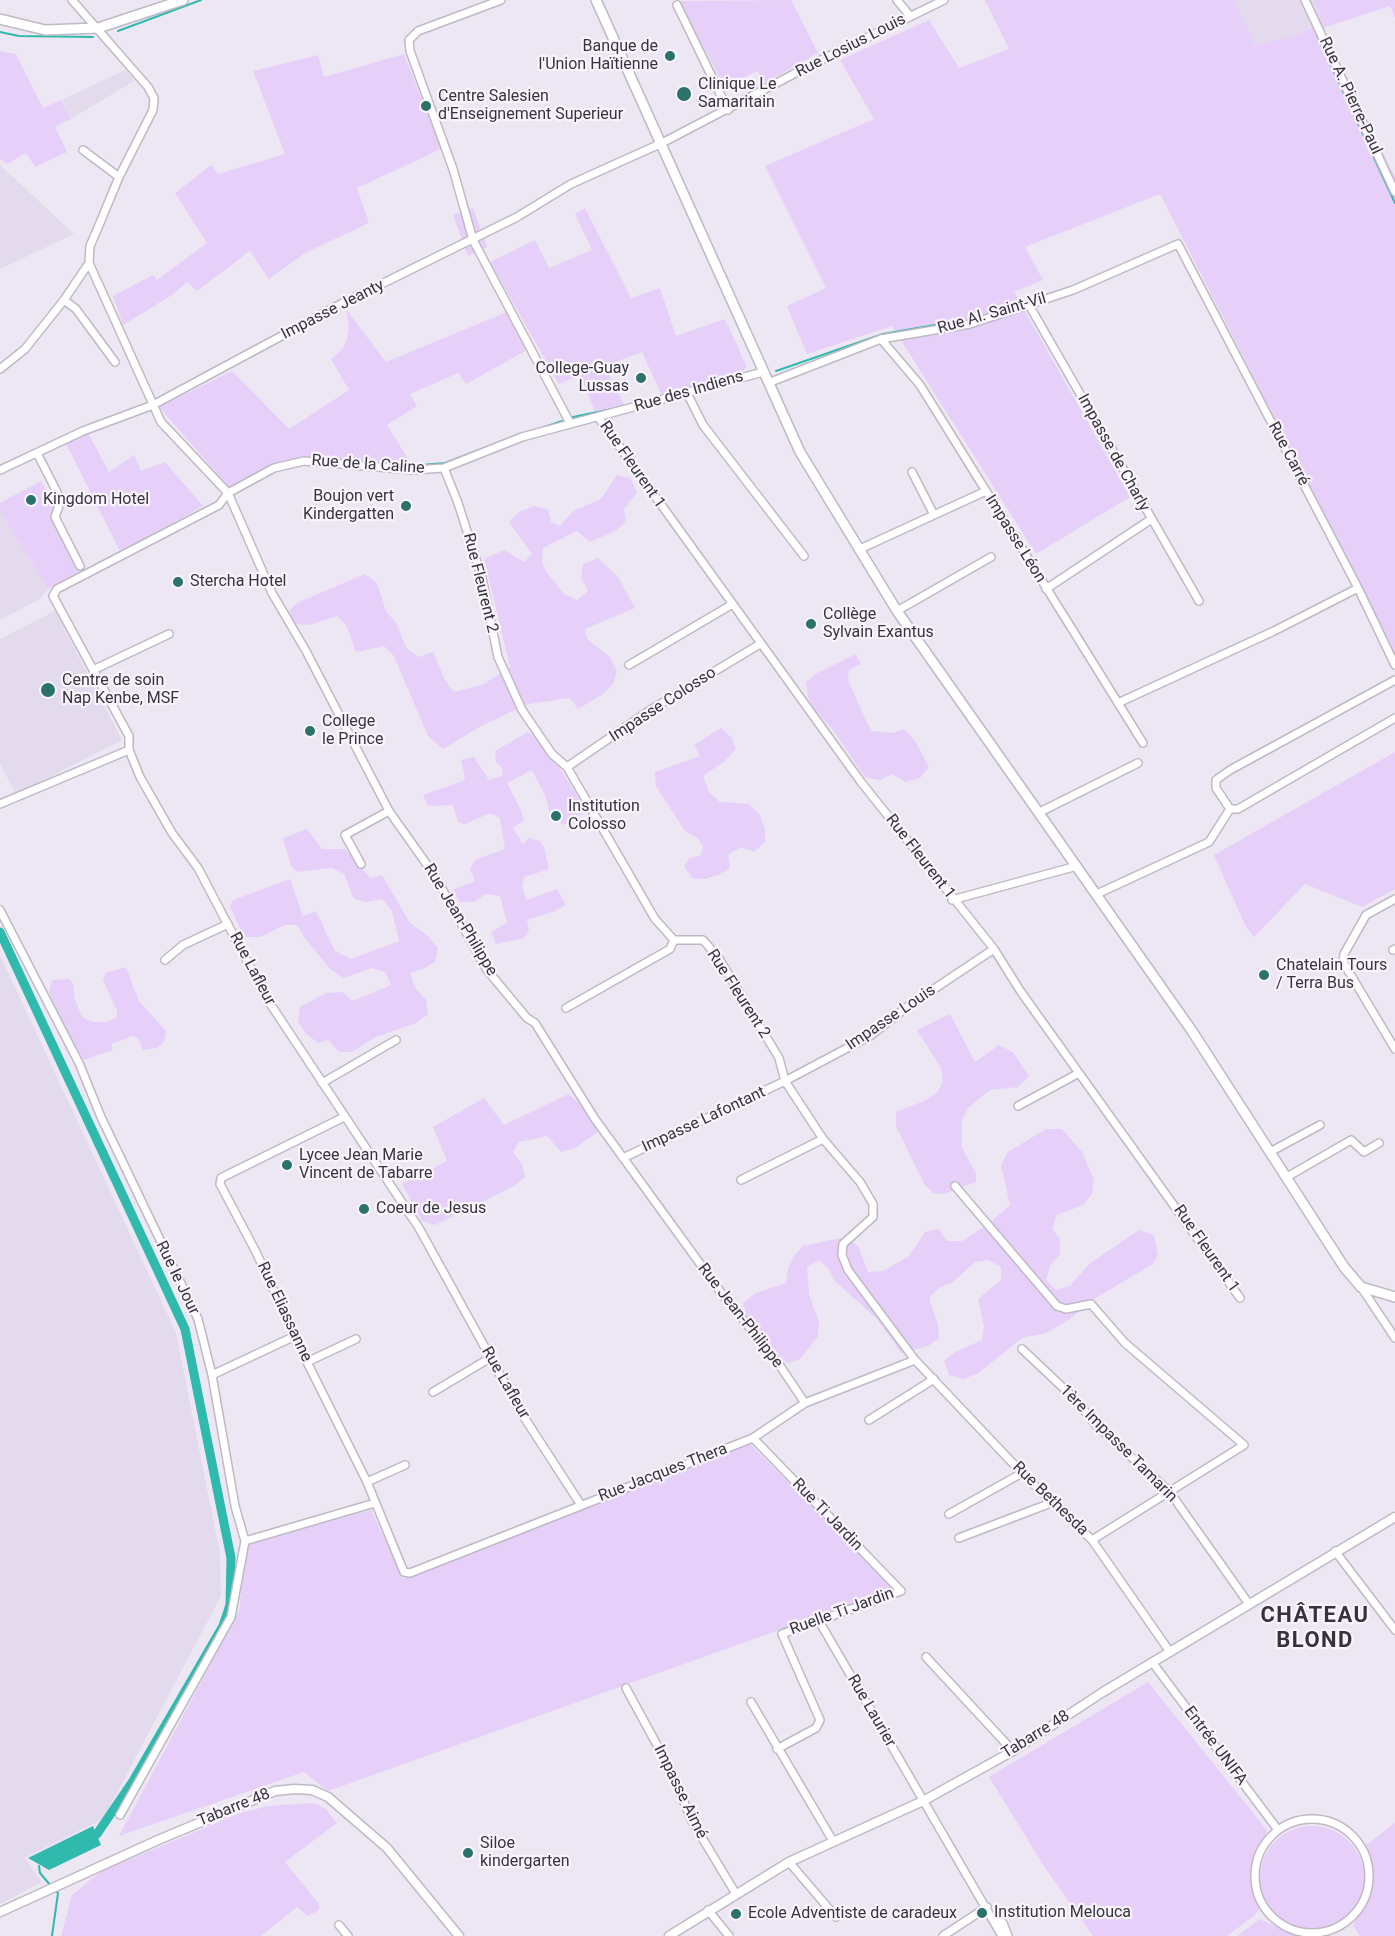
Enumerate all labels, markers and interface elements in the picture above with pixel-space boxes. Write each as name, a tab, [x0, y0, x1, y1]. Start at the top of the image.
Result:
street label: Rue Losius Louis	[793, 10, 909, 82]
street label: Rue A. Pierre-Paul	[1314, 34, 1386, 158]
place label: Banque de l'Union Haïtienne	[538, 37, 658, 75]
marker: Banque de l'Union Haïtienne	[663, 49, 677, 63]
place label: Clinique Le Samaritain	[698, 75, 776, 113]
marker: Clinique Le Samaritain	[675, 85, 693, 103]
place label: Centre Salesien d'Enseignement Superieur	[438, 87, 623, 125]
marker: Centre Salesien d'Enseignement Superieur	[419, 99, 433, 113]
street label: Impasse Jeanty	[278, 276, 388, 344]
street label: Rue Al. Saint-Vil	[935, 289, 1049, 339]
place label: College-Guay Lussas	[535, 359, 629, 397]
street label: Rue des Indiens	[632, 367, 746, 417]
marker: College-Guay Lussas	[634, 371, 648, 385]
street label: Impasse de Charly	[1073, 391, 1153, 515]
street label: Rue Fleurent 1	[595, 418, 669, 512]
street label: Rue Carré	[1263, 419, 1313, 489]
street label: Rue de la Caline	[311, 451, 425, 479]
place label: Boujon vert Kindergatten	[303, 487, 394, 525]
place label: Kingdom Hotel	[43, 490, 149, 510]
street label: Impasse Léon	[980, 491, 1050, 587]
marker: Kingdom Hotel	[24, 493, 38, 507]
marker: Boujon vert Kindergatten	[399, 499, 413, 513]
street label: Rue Fleurent 2	[458, 531, 502, 635]
place label: Stercha Hotel	[190, 572, 286, 592]
marker: Stercha Hotel	[171, 575, 185, 589]
place label: Collège Sylvain Exantus	[823, 605, 934, 643]
marker: Collège Sylvain Exantus	[804, 617, 818, 631]
street label: Impasse Colosso	[606, 663, 720, 747]
place label: Centre de soin Nap Kenbe, MSF	[62, 671, 179, 709]
marker: Centre de soin Nap Kenbe, MSF	[39, 681, 57, 699]
place label: College le Prince	[322, 712, 383, 750]
marker: College le Prince	[303, 724, 317, 738]
place label: Institution Colosso	[568, 797, 640, 835]
marker: Institution Colosso	[549, 809, 563, 823]
street label: Rue Fleurent 1	[881, 811, 959, 903]
street label: Rue Jean-Philippe	[419, 860, 501, 980]
street label: Rue Lafleur	[225, 929, 279, 1009]
street label: Rue Fleurent 2	[702, 946, 774, 1042]
place label: Chatelain Tours / Terra Bus	[1276, 956, 1387, 994]
marker: Chatelain Tours / Terra Bus	[1257, 968, 1271, 982]
street label: Impasse Louis	[843, 981, 939, 1055]
street label: Impasse Lafontant	[639, 1083, 769, 1157]
place label: Lycee Jean Marie Vincent de Tabarre	[299, 1146, 433, 1184]
marker: Lycee Jean Marie Vincent de Tabarre	[280, 1158, 294, 1172]
place label: Coeur de Jesus	[376, 1199, 486, 1219]
marker: Coeur de Jesus	[357, 1202, 371, 1216]
street label: Rue Fleurent 1	[1169, 1202, 1243, 1296]
street label: Rue le Jour	[151, 1238, 203, 1318]
street label: Rue Eliassanne	[252, 1259, 316, 1365]
street label: Rue Jean-Philippe	[693, 1260, 787, 1372]
street label: Rue Lafleur	[477, 1343, 533, 1423]
street label: 1ère Impasse Tamarin	[1055, 1381, 1181, 1507]
street label: Rue Jacques Thera	[596, 1440, 730, 1506]
street label: Rue Bethesda	[1008, 1458, 1092, 1540]
street label: Rue Ti Jardin	[788, 1475, 866, 1555]
street label: Ruelle Ti Jardin	[787, 1584, 897, 1640]
district label: CHÂTEAU BLOND	[1260, 1603, 1370, 1654]
street label: Rue Laurier	[843, 1671, 899, 1751]
street label: Entrée UNIFA	[1179, 1703, 1251, 1789]
street label: Tabarre 48	[999, 1707, 1073, 1763]
street label: Impasse Aimé	[649, 1742, 711, 1842]
street label: Tabarre 48	[195, 1785, 273, 1831]
place label: Siloe kindergarten	[480, 1834, 570, 1872]
marker: Siloe kindergarten	[461, 1846, 475, 1860]
place label: Institution Melouca	[994, 1903, 1131, 1923]
place label: Ecole Adventiste de caradeux	[748, 1904, 957, 1924]
marker: Institution Melouca	[975, 1906, 989, 1920]
marker: Ecole Adventiste de caradeux	[729, 1907, 743, 1921]

